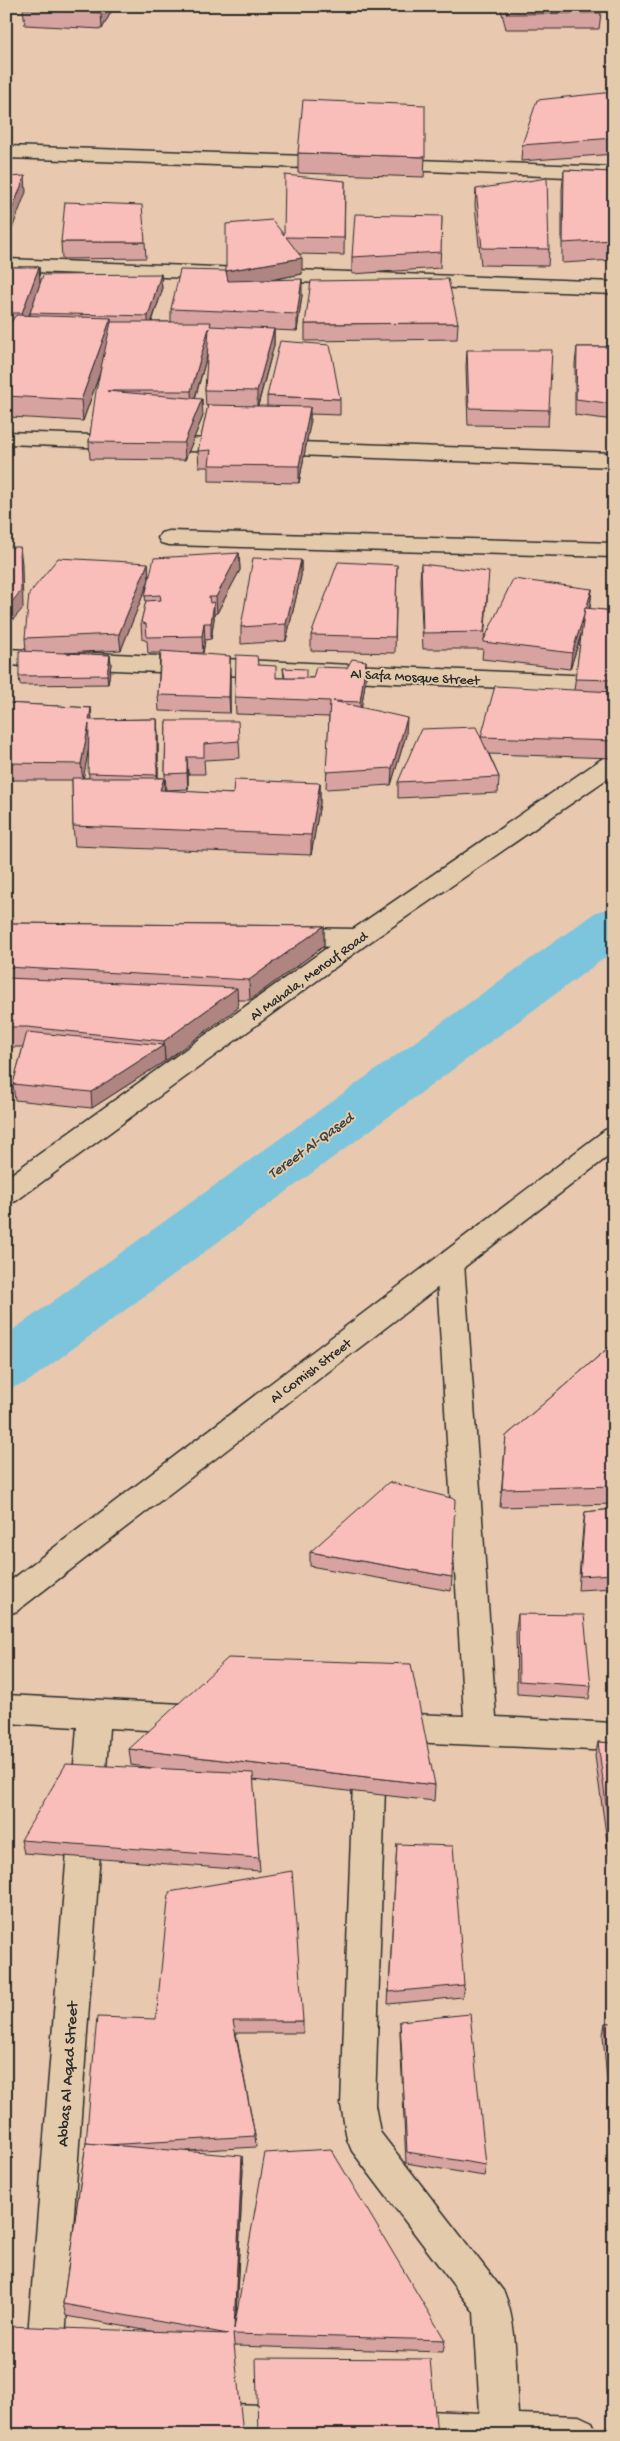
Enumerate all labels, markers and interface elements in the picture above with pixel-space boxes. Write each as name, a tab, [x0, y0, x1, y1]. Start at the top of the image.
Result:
street label: Al Safa Mosque Street	[350, 667, 481, 690]
street label: Al Mahala, Menouf Road	[247, 927, 373, 1026]
water label: Tereet Al-Qased	[265, 1108, 359, 1184]
street label: Al Cornish Street	[267, 1335, 357, 1408]
street label: Abbas Al Aqad Street	[55, 2000, 84, 2147]

